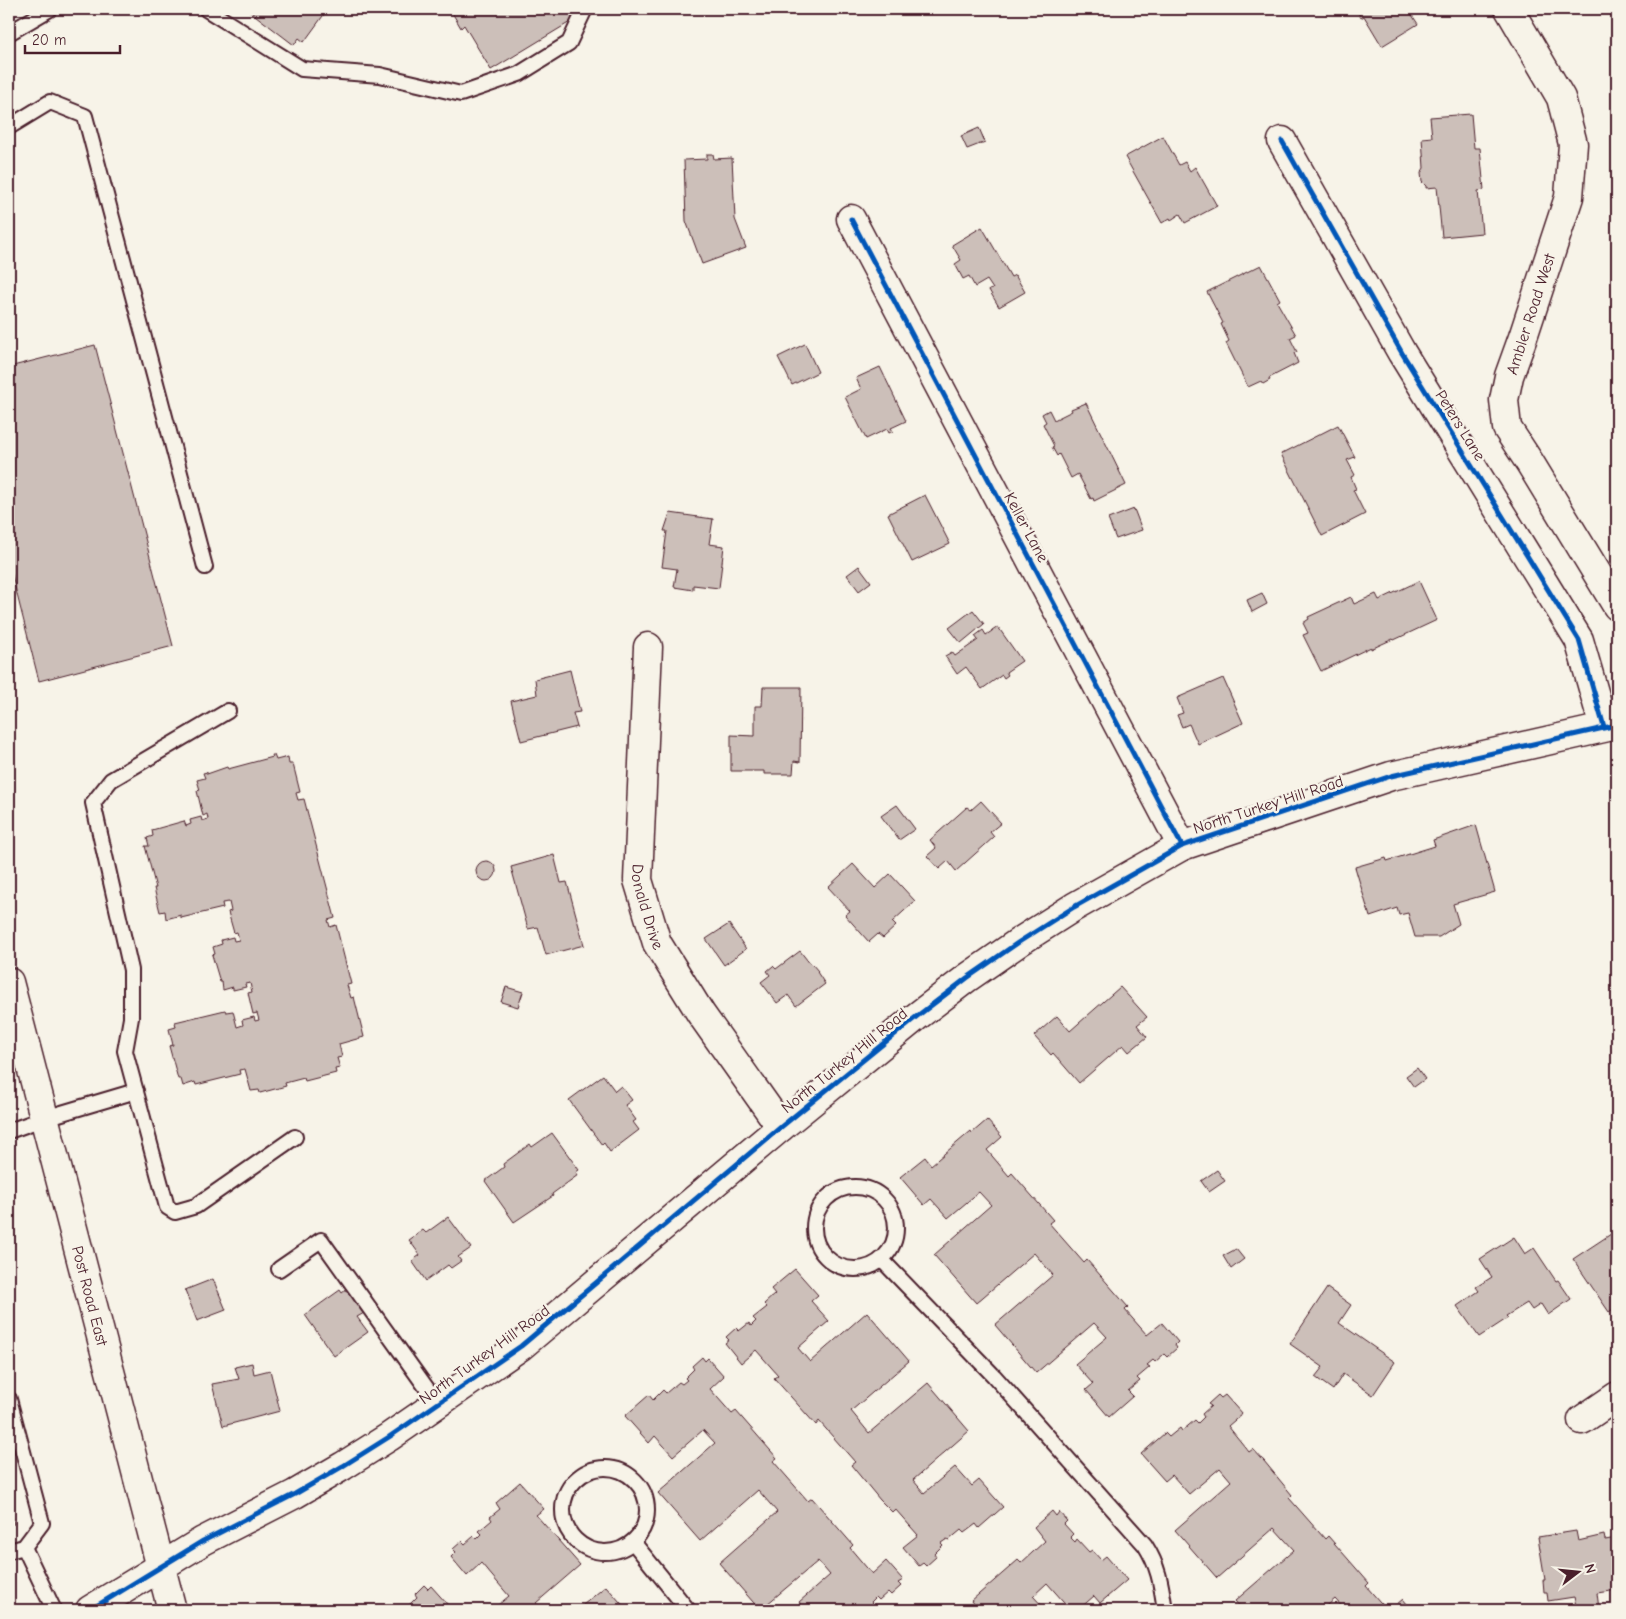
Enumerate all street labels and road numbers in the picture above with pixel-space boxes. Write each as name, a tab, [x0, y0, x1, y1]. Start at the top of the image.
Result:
street label: Ambler Road West	[1503, 251, 1559, 377]
street label: Peters Lane	[1431, 387, 1489, 464]
street label: Keller Lane	[1000, 489, 1052, 565]
street label: North Turkey Hill Road	[1191, 772, 1346, 838]
street label: Donald Drive	[628, 864, 667, 953]
street label: North Turkey Hill Road	[778, 1004, 911, 1117]
street label: Post Road East	[68, 1244, 111, 1348]
street label: North Turkey Hill Road	[416, 1301, 553, 1408]

